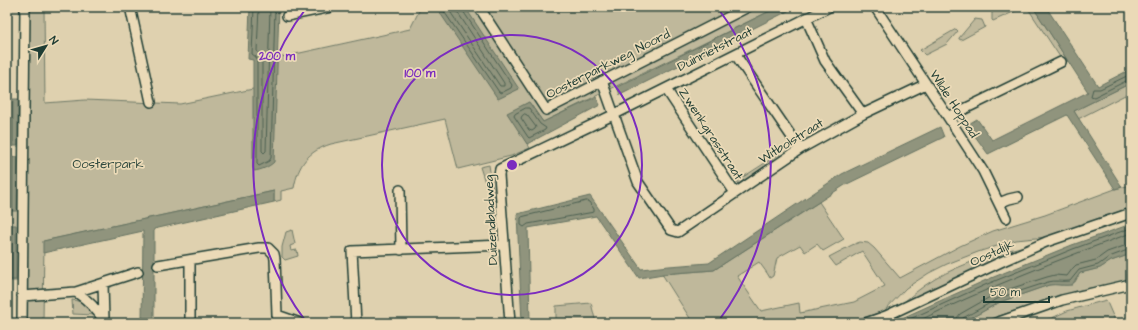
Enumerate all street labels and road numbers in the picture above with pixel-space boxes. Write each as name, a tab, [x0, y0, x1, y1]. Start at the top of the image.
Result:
street label: Duinrietstraat	[674, 22, 756, 76]
street label: Oosterparkweg Noord	[543, 25, 674, 104]
street label: Wilde Hoppad	[925, 66, 983, 142]
street label: Zwenkgrasstraat	[674, 84, 748, 185]
street label: Witbolstraat	[755, 113, 828, 168]
street label: Duizendbladweg	[480, 174, 503, 266]
street label: Oostdijk	[967, 235, 1017, 271]

